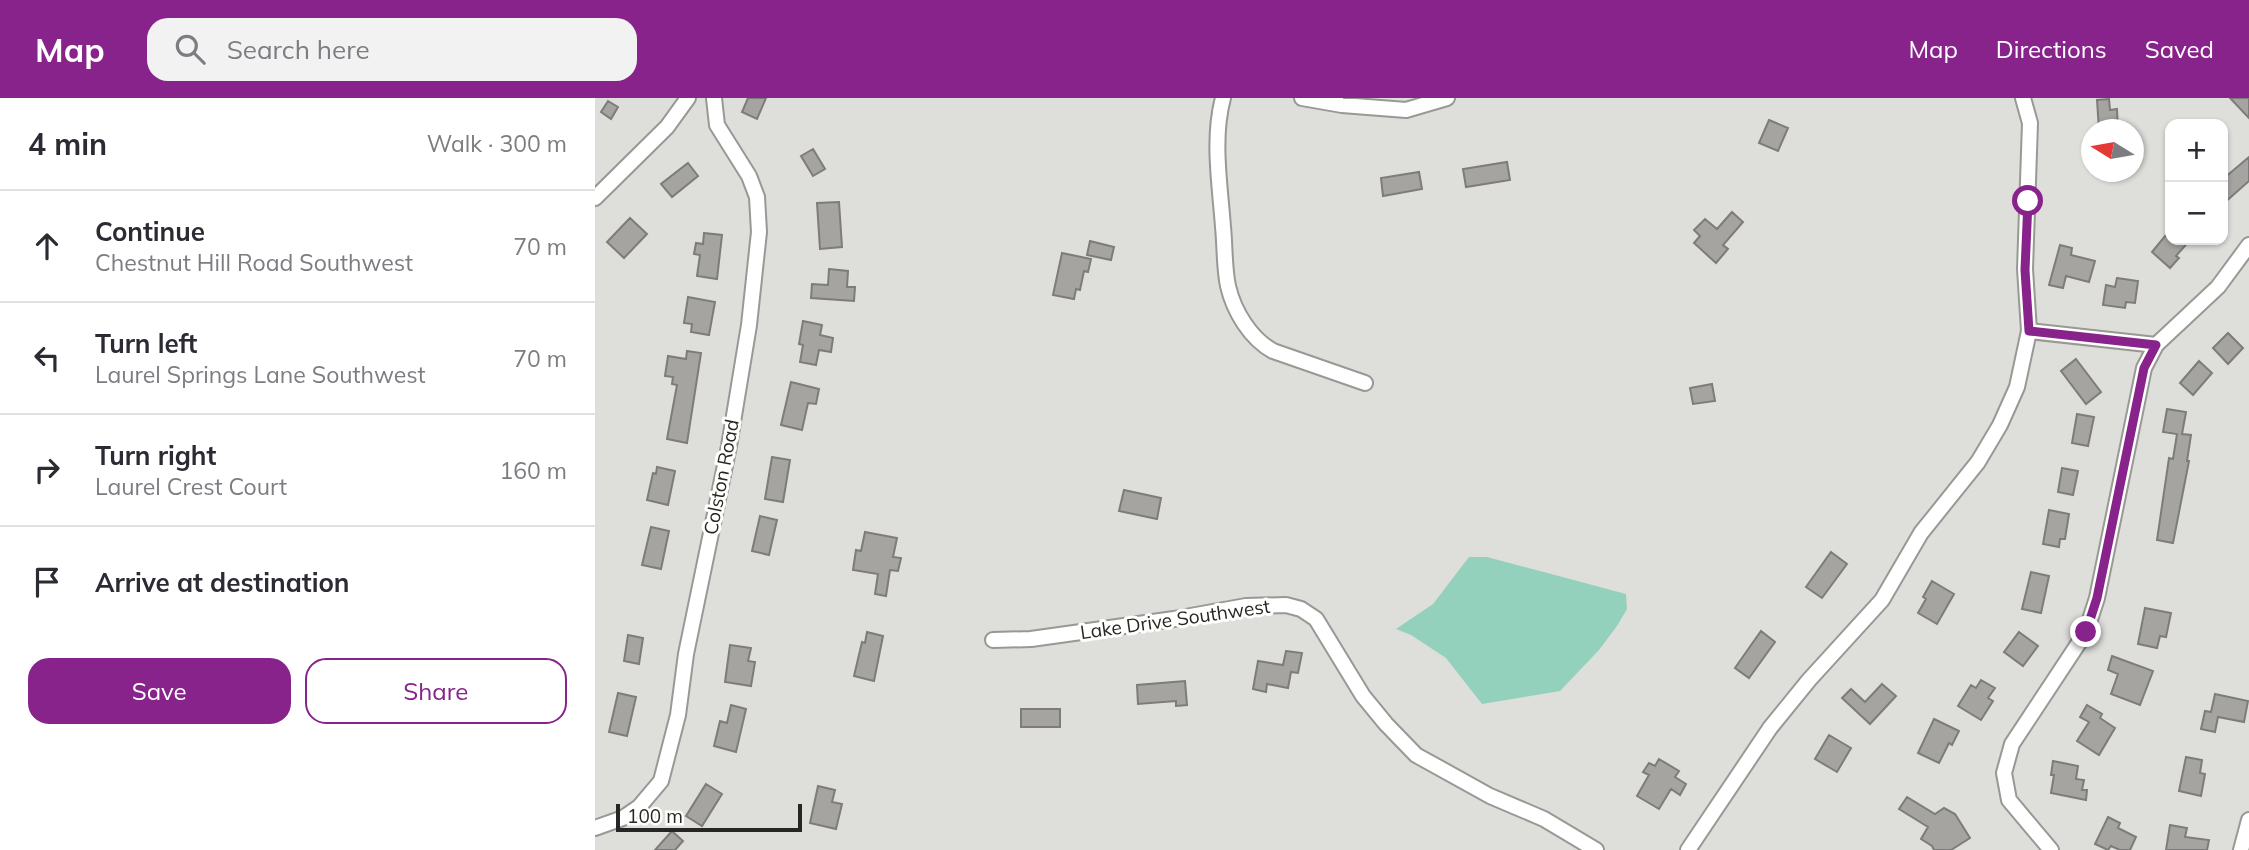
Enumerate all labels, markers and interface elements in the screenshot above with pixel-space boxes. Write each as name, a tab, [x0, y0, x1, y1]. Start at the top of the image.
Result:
search box	[147, 18, 637, 81]
text: Map	[35, 29, 105, 70]
icon: search	[171, 30, 209, 68]
text: Search here	[227, 33, 370, 66]
text: Map	[1908, 34, 1958, 64]
text: Directions	[1996, 34, 2107, 64]
text: Saved	[2145, 34, 2214, 64]
north arrow	[2081, 119, 2144, 182]
map controls	[2165, 119, 2228, 245]
button: +	[2165, 119, 2228, 182]
text: 4 min	[28, 125, 107, 163]
text: Walk · 300 m	[427, 129, 567, 158]
button: −	[2165, 182, 2228, 245]
route start	[2012, 185, 2043, 216]
text: Continue	[95, 215, 205, 248]
icon: ahead	[28, 227, 66, 265]
text: 70 m	[513, 232, 567, 261]
text: Chestnut Hill Road Southwest	[95, 248, 413, 277]
text: Turn left	[95, 327, 197, 360]
icon: left	[28, 339, 66, 377]
text: 70 m	[513, 344, 567, 373]
text: Laurel Springs Lane Southwest	[95, 360, 426, 389]
street label: Colston Road	[698, 417, 744, 537]
text: Turn right	[95, 439, 216, 472]
icon: right	[28, 451, 66, 489]
text: 160 m	[499, 456, 567, 485]
text: Laurel Crest Court	[95, 472, 287, 501]
icon: arrive	[28, 563, 66, 601]
text: Arrive at destination	[95, 566, 350, 599]
street label: Lake Drive Southwest	[1079, 594, 1272, 644]
route end	[2070, 616, 2101, 647]
button: Save	[28, 658, 291, 724]
button: Share	[305, 658, 567, 724]
scale bar	[616, 801, 801, 833]
text: 100 m	[627, 804, 683, 828]

